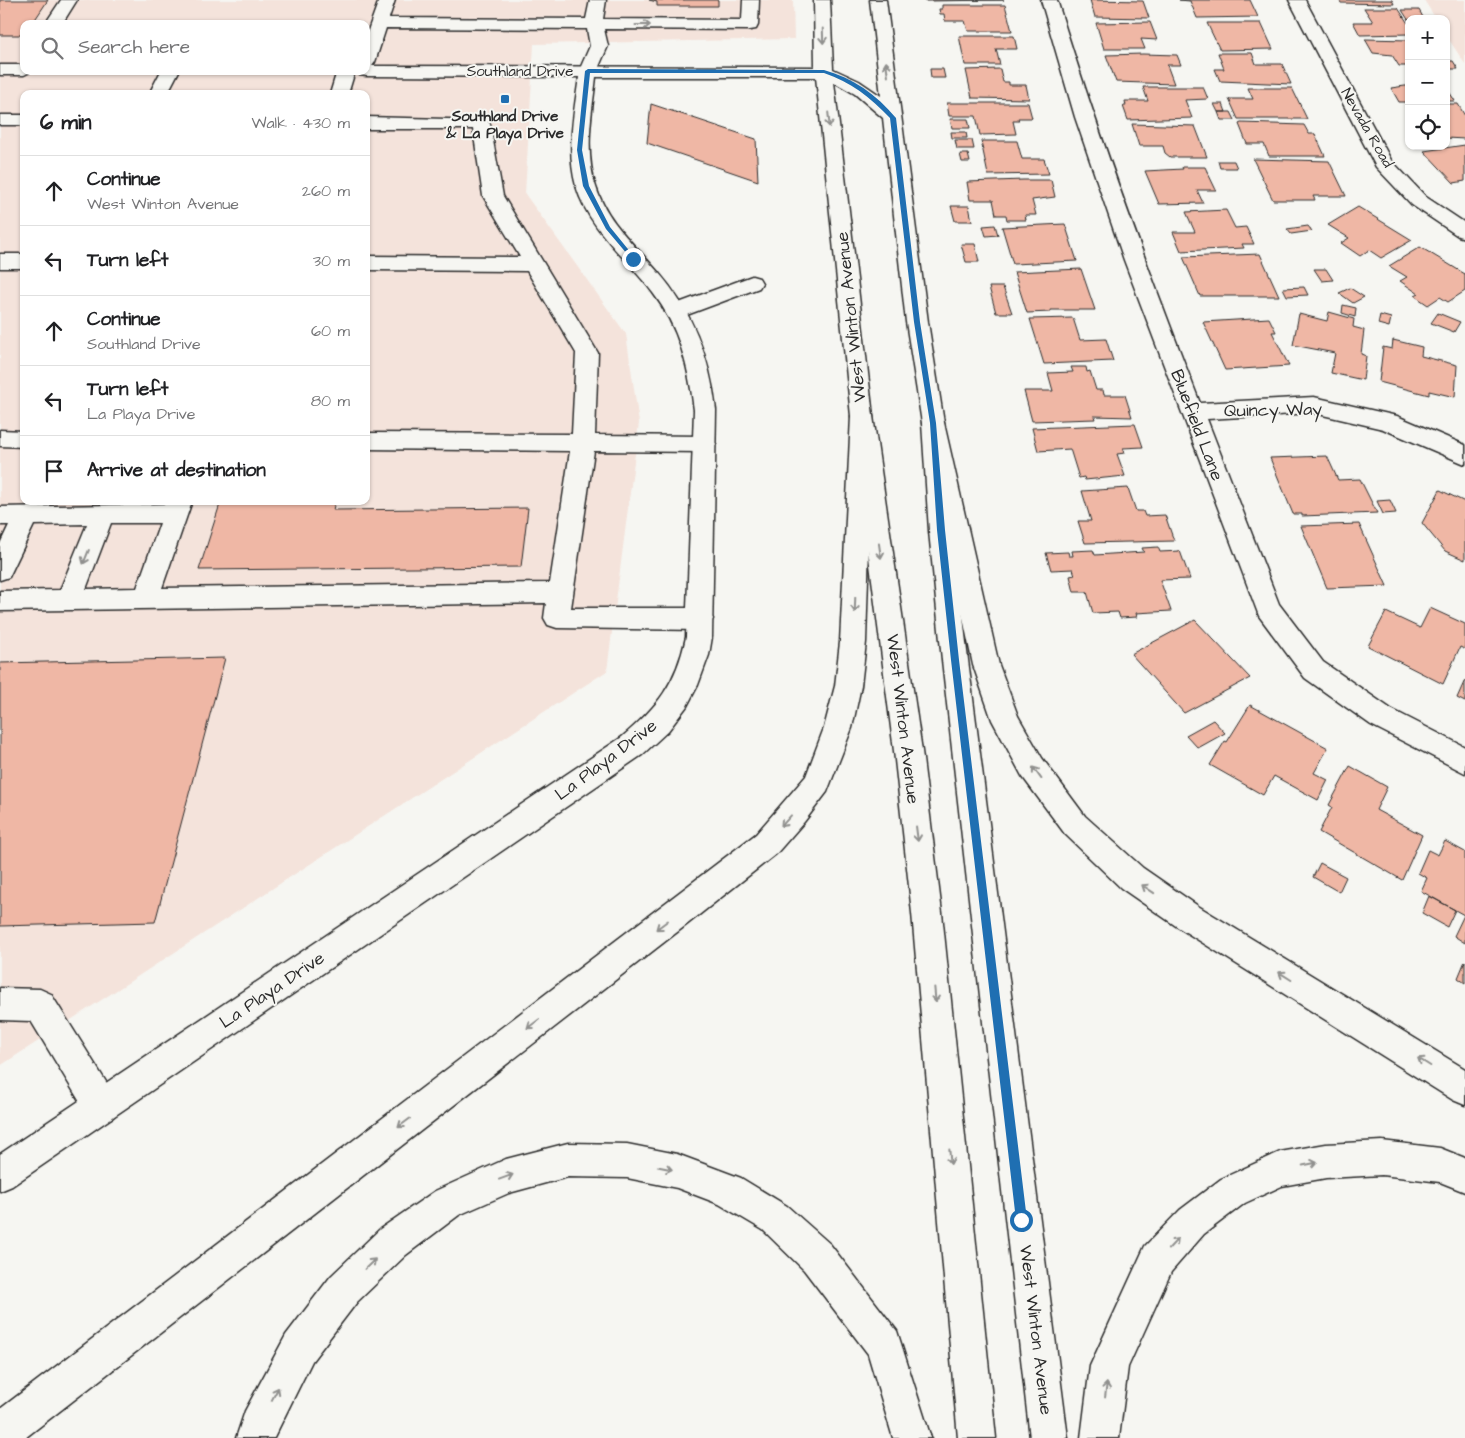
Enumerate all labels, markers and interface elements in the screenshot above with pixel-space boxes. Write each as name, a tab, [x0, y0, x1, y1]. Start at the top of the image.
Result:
map controls	[1405, 15, 1450, 150]
button: +	[1405, 15, 1450, 60]
search box	[20, 20, 370, 75]
one-way arrow	[634, 20, 651, 30]
one-way arrow	[818, 28, 828, 44]
icon: search	[38, 34, 66, 62]
text: Search here	[78, 34, 190, 61]
button: −	[1405, 60, 1450, 105]
street label: Southland Drive	[467, 61, 573, 82]
one-way arrow	[882, 61, 892, 77]
street label: Nevada Road	[1336, 84, 1398, 172]
marker: Southland Drive & La Playa Drive	[499, 93, 511, 105]
button: locate	[1405, 105, 1450, 150]
place label: Southland Drive & La Playa Drive	[445, 106, 564, 145]
text: 6 min	[40, 108, 92, 137]
text: Walk · 430 m	[251, 112, 350, 134]
one-way arrow	[824, 112, 834, 128]
text: Continue	[87, 166, 161, 193]
icon: ahead	[40, 177, 68, 205]
text: 260 m	[302, 180, 350, 202]
text: West Winton Avenue	[87, 193, 239, 215]
street label: West Winton Avenue	[830, 230, 872, 403]
icon: left	[40, 247, 68, 275]
text: Turn left	[87, 247, 168, 274]
route end	[622, 248, 645, 271]
text: 30 m	[313, 250, 350, 272]
text: Continue	[87, 306, 161, 333]
icon: ahead	[40, 317, 68, 345]
text: 60 m	[311, 320, 350, 342]
text: Southland Drive	[87, 333, 201, 355]
street label: Bluefield Lane	[1164, 366, 1230, 484]
text: Turn left	[87, 376, 168, 403]
icon: left	[40, 387, 68, 415]
text: 80 m	[311, 390, 350, 412]
street label: Quincy Way	[1224, 397, 1322, 424]
text: La Playa Drive	[87, 403, 195, 425]
icon: arrive	[40, 457, 68, 485]
text: Arrive at destination	[87, 457, 266, 484]
one-way arrow	[875, 543, 885, 559]
one-way arrow	[81, 549, 90, 564]
one-way arrow	[850, 596, 859, 612]
street label: West Winton Avenue	[880, 633, 926, 806]
street label: La Playa Drive	[550, 713, 663, 807]
one-way arrow	[1032, 766, 1042, 780]
one-way arrow	[781, 814, 792, 827]
one-way arrow	[912, 825, 922, 841]
one-way arrow	[1141, 884, 1155, 894]
one-way arrow	[656, 919, 669, 930]
street label: La Playa Drive	[214, 945, 330, 1035]
one-way arrow	[1279, 971, 1293, 981]
one-way arrow	[930, 987, 939, 1003]
one-way arrow	[527, 1018, 540, 1029]
one-way arrow	[1417, 1056, 1431, 1066]
one-way arrow	[398, 1117, 411, 1128]
one-way arrow	[945, 1149, 955, 1165]
one-way arrow	[1302, 1159, 1318, 1168]
one-way arrow	[657, 1164, 673, 1174]
one-way arrow	[498, 1172, 513, 1181]
route start	[1010, 1209, 1033, 1232]
one-way arrow	[1167, 1237, 1179, 1250]
street label: West Winton Avenue	[1013, 1244, 1059, 1417]
one-way arrow	[364, 1258, 377, 1270]
one-way arrow	[1102, 1382, 1112, 1398]
one-way arrow	[271, 1387, 280, 1402]

